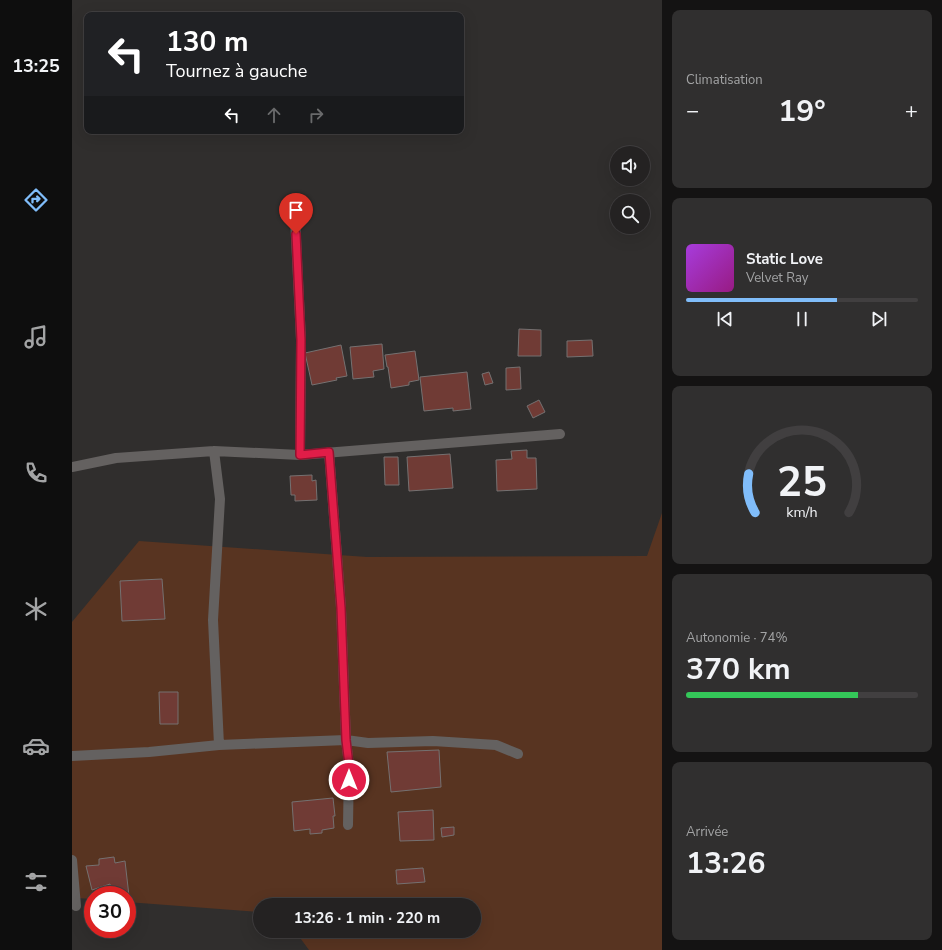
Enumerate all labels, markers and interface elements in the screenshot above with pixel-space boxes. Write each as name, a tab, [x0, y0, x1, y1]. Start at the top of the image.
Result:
text: 130 m	[166, 23, 249, 61]
icon: left	[100, 28, 152, 80]
text: 13:25	[12, 54, 60, 78]
text: Tournez à gauche	[166, 59, 307, 83]
text: Climatisation	[686, 71, 763, 89]
text: 19°	[778, 91, 826, 132]
text: −	[686, 96, 699, 126]
text: +	[905, 96, 918, 126]
icon: left	[221, 104, 243, 126]
icon: ahead	[263, 104, 285, 126]
icon: right	[305, 104, 327, 126]
map controls	[610, 146, 650, 234]
button: sound	[610, 146, 650, 186]
icon: directions	[22, 186, 50, 214]
pin	[279, 193, 313, 234]
button: search	[610, 194, 650, 234]
icon: arrive	[285, 199, 307, 221]
text: Static Love	[746, 249, 823, 269]
text: Velvet Ray	[746, 269, 808, 287]
icon: previous	[714, 308, 736, 330]
icon: pause	[791, 308, 813, 330]
icon: next	[868, 308, 890, 330]
icon: music	[22, 323, 50, 351]
text: 25	[777, 454, 827, 511]
icon: phone	[22, 459, 50, 487]
text: km/h	[786, 503, 818, 522]
icon: climate	[22, 595, 50, 623]
text: Autonomie · 74%	[686, 629, 788, 647]
text: 370 km	[686, 649, 791, 690]
icon: car	[22, 732, 50, 760]
position arrow	[328, 759, 370, 801]
text: Arrivée	[686, 823, 728, 841]
text: 13:26	[686, 843, 765, 884]
icon: filters	[22, 868, 50, 896]
speed limit sign: 30	[84, 886, 136, 938]
text: 13:26 · 1 min · 220 m	[294, 908, 440, 928]

